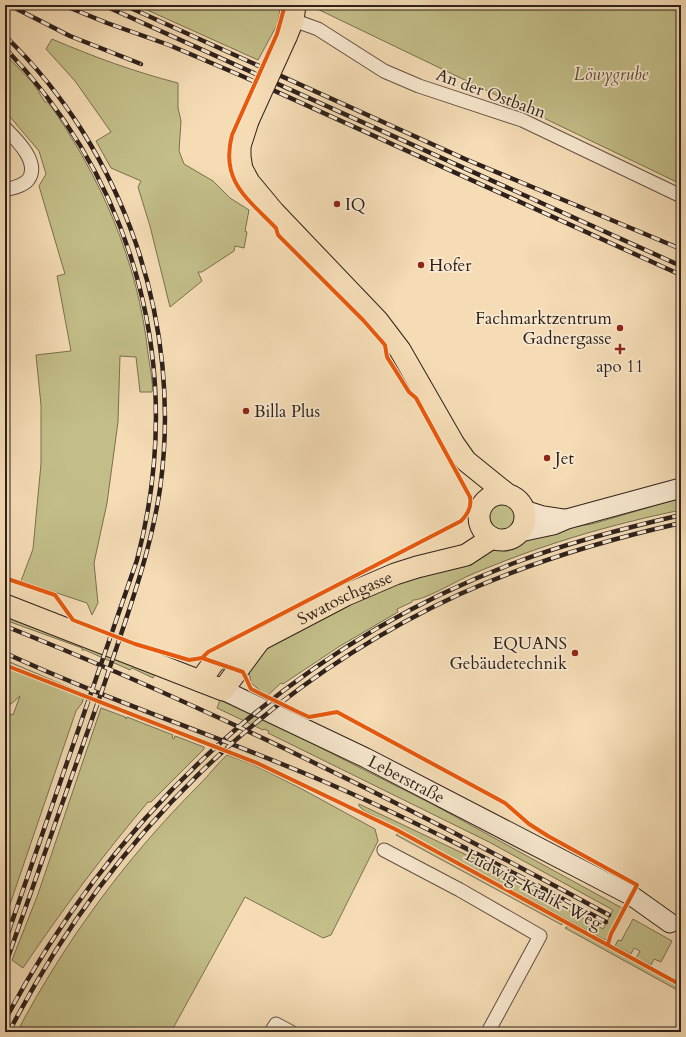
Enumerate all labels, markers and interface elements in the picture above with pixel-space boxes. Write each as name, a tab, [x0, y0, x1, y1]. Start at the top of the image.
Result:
street label: An der Ostbahn	[433, 63, 549, 124]
park label: Löwygrube	[574, 63, 649, 86]
place label: IQ	[345, 193, 366, 216]
marker: IQ	[332, 199, 342, 209]
place label: Hofer	[429, 254, 472, 277]
marker: Hofer	[416, 260, 426, 270]
place label: Fachmarktzentrum Gadnergasse	[475, 307, 613, 350]
marker: Fachmarktzentrum Gadnergasse	[615, 323, 625, 333]
marker: apo 11	[615, 344, 625, 354]
place label: apo 11	[596, 355, 644, 378]
place label: Billa Plus	[254, 400, 321, 423]
marker: Billa Plus	[241, 406, 251, 416]
place label: Jet	[552, 447, 574, 470]
marker: Jet	[542, 453, 552, 463]
street label: Swatoschgasse	[293, 566, 396, 631]
place label: EQUANS Gebäudetechnik	[449, 632, 568, 675]
marker: EQUANS Gebäudetechnik	[570, 648, 580, 658]
street label: Leberstraße	[364, 750, 449, 809]
street label: Ludwig-Kralik-Weg	[461, 844, 607, 936]

